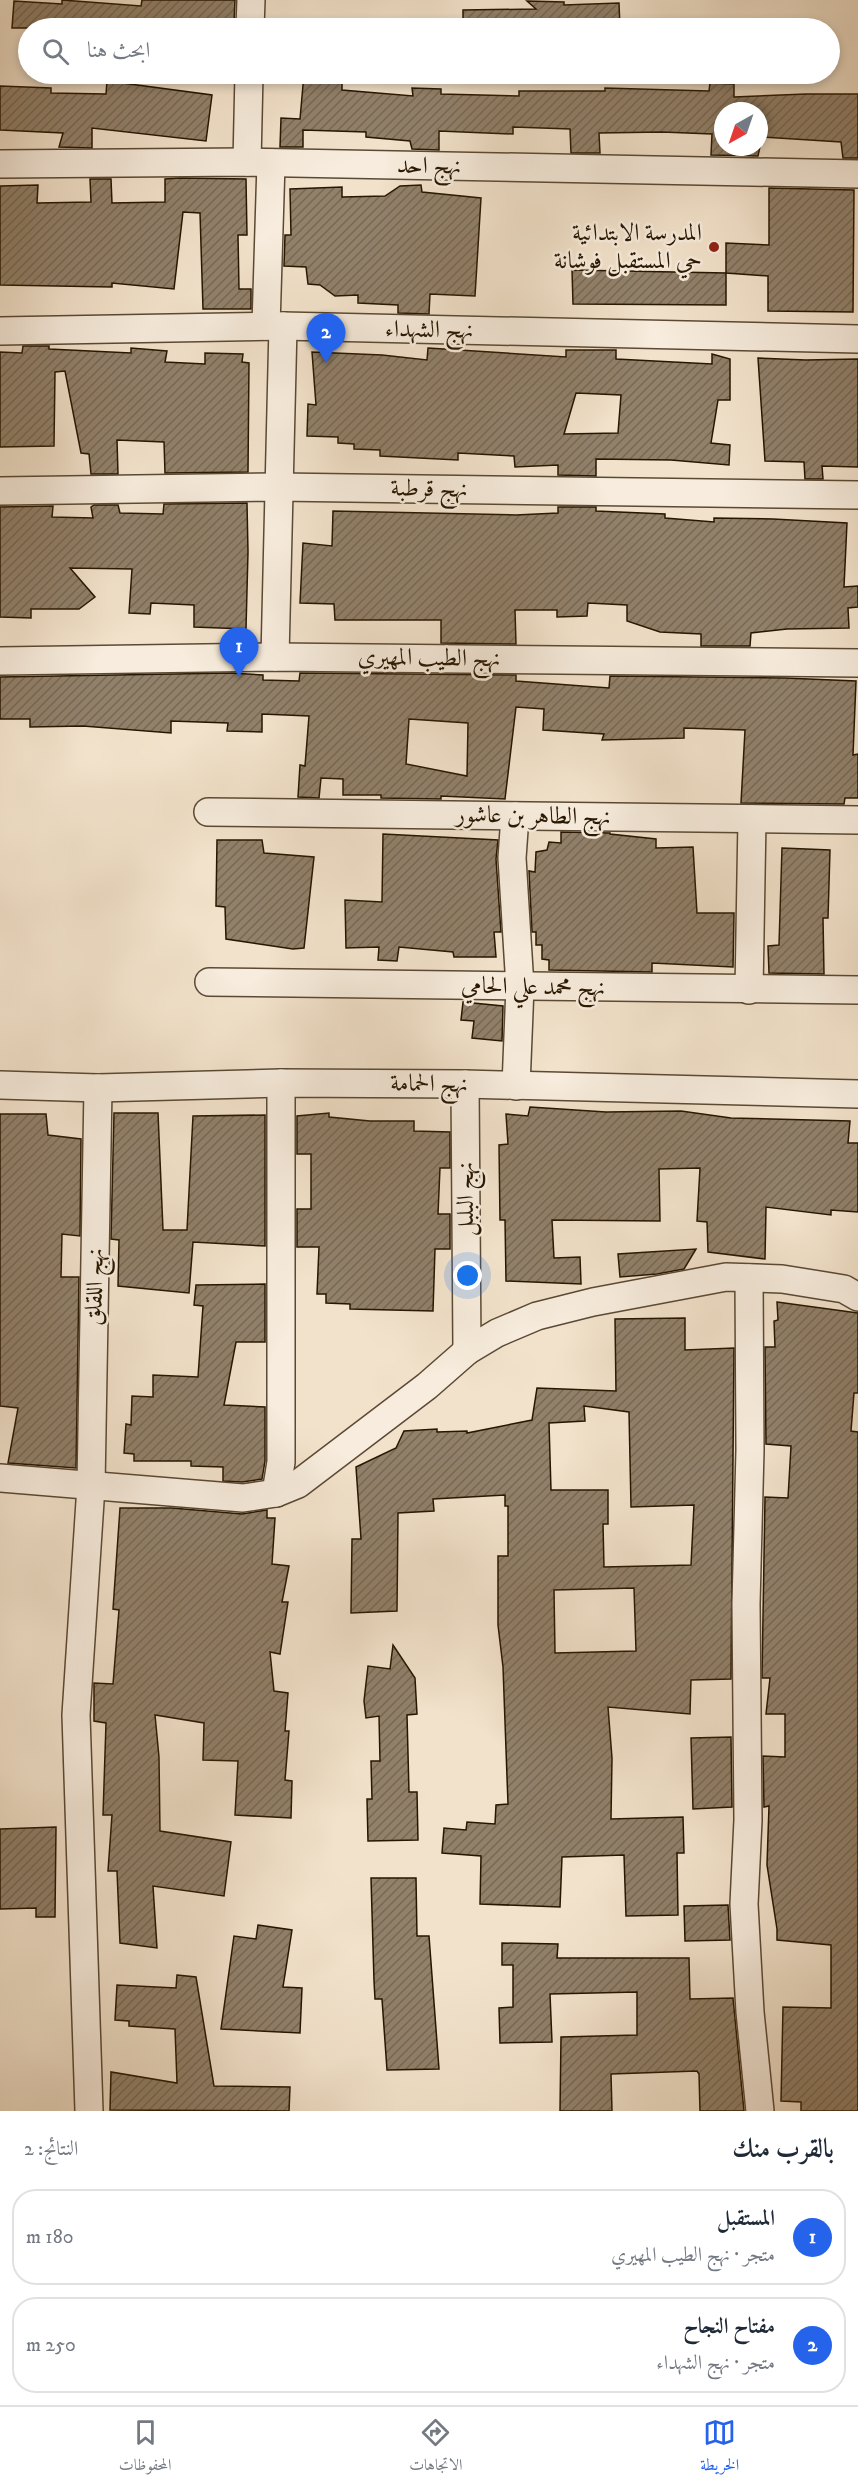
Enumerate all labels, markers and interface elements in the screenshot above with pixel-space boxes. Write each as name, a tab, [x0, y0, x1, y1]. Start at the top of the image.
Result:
search box	[18, 18, 840, 84]
icon: search	[39, 35, 72, 68]
text: ابحث هنا	[87, 37, 150, 64]
north arrow	[714, 102, 768, 156]
street label: نهج احد	[397, 150, 461, 187]
place label: المدرسة الابتدائية حي المستقبل فوشانة	[554, 218, 702, 279]
marker: المدرسة الابتدائية حي المستقبل فوشانة	[707, 240, 721, 254]
pin: 2	[306, 314, 346, 363]
street label: نهج الشهداء	[384, 314, 473, 351]
street label: نهج قرطبة	[390, 473, 468, 510]
pin: 1	[220, 628, 258, 677]
street label: نهج الطيب المهيري	[357, 642, 501, 679]
street label: نهج الطاهر بن عاشور	[453, 800, 611, 837]
street label: نهج محمد علي الحامي	[461, 971, 605, 1010]
street label: نهج الحمامة	[390, 1068, 468, 1105]
street label: نهج البلبل	[451, 1162, 486, 1236]
street label: نهج اللقلق	[79, 1248, 116, 1326]
your location	[453, 1261, 482, 1290]
text: بالقرب منك	[732, 2133, 834, 2166]
text: النتائج: 2	[24, 2137, 78, 2162]
text: المستقبل	[717, 2205, 775, 2232]
text: 180 m	[26, 2225, 73, 2250]
text: 1	[809, 2225, 816, 2250]
text: متجر · نهج الطيب المهيري	[611, 2243, 775, 2268]
text: مفتاح النجاح	[683, 2313, 775, 2340]
text: 250 m	[26, 2333, 76, 2358]
text: 2	[808, 2333, 817, 2358]
text: متجر · نهج الشهداء	[656, 2351, 775, 2376]
tab: المحفوظات	[119, 2416, 172, 2480]
tab: الاتجاهات	[409, 2416, 463, 2480]
tab: الخريطة	[700, 2416, 739, 2480]

